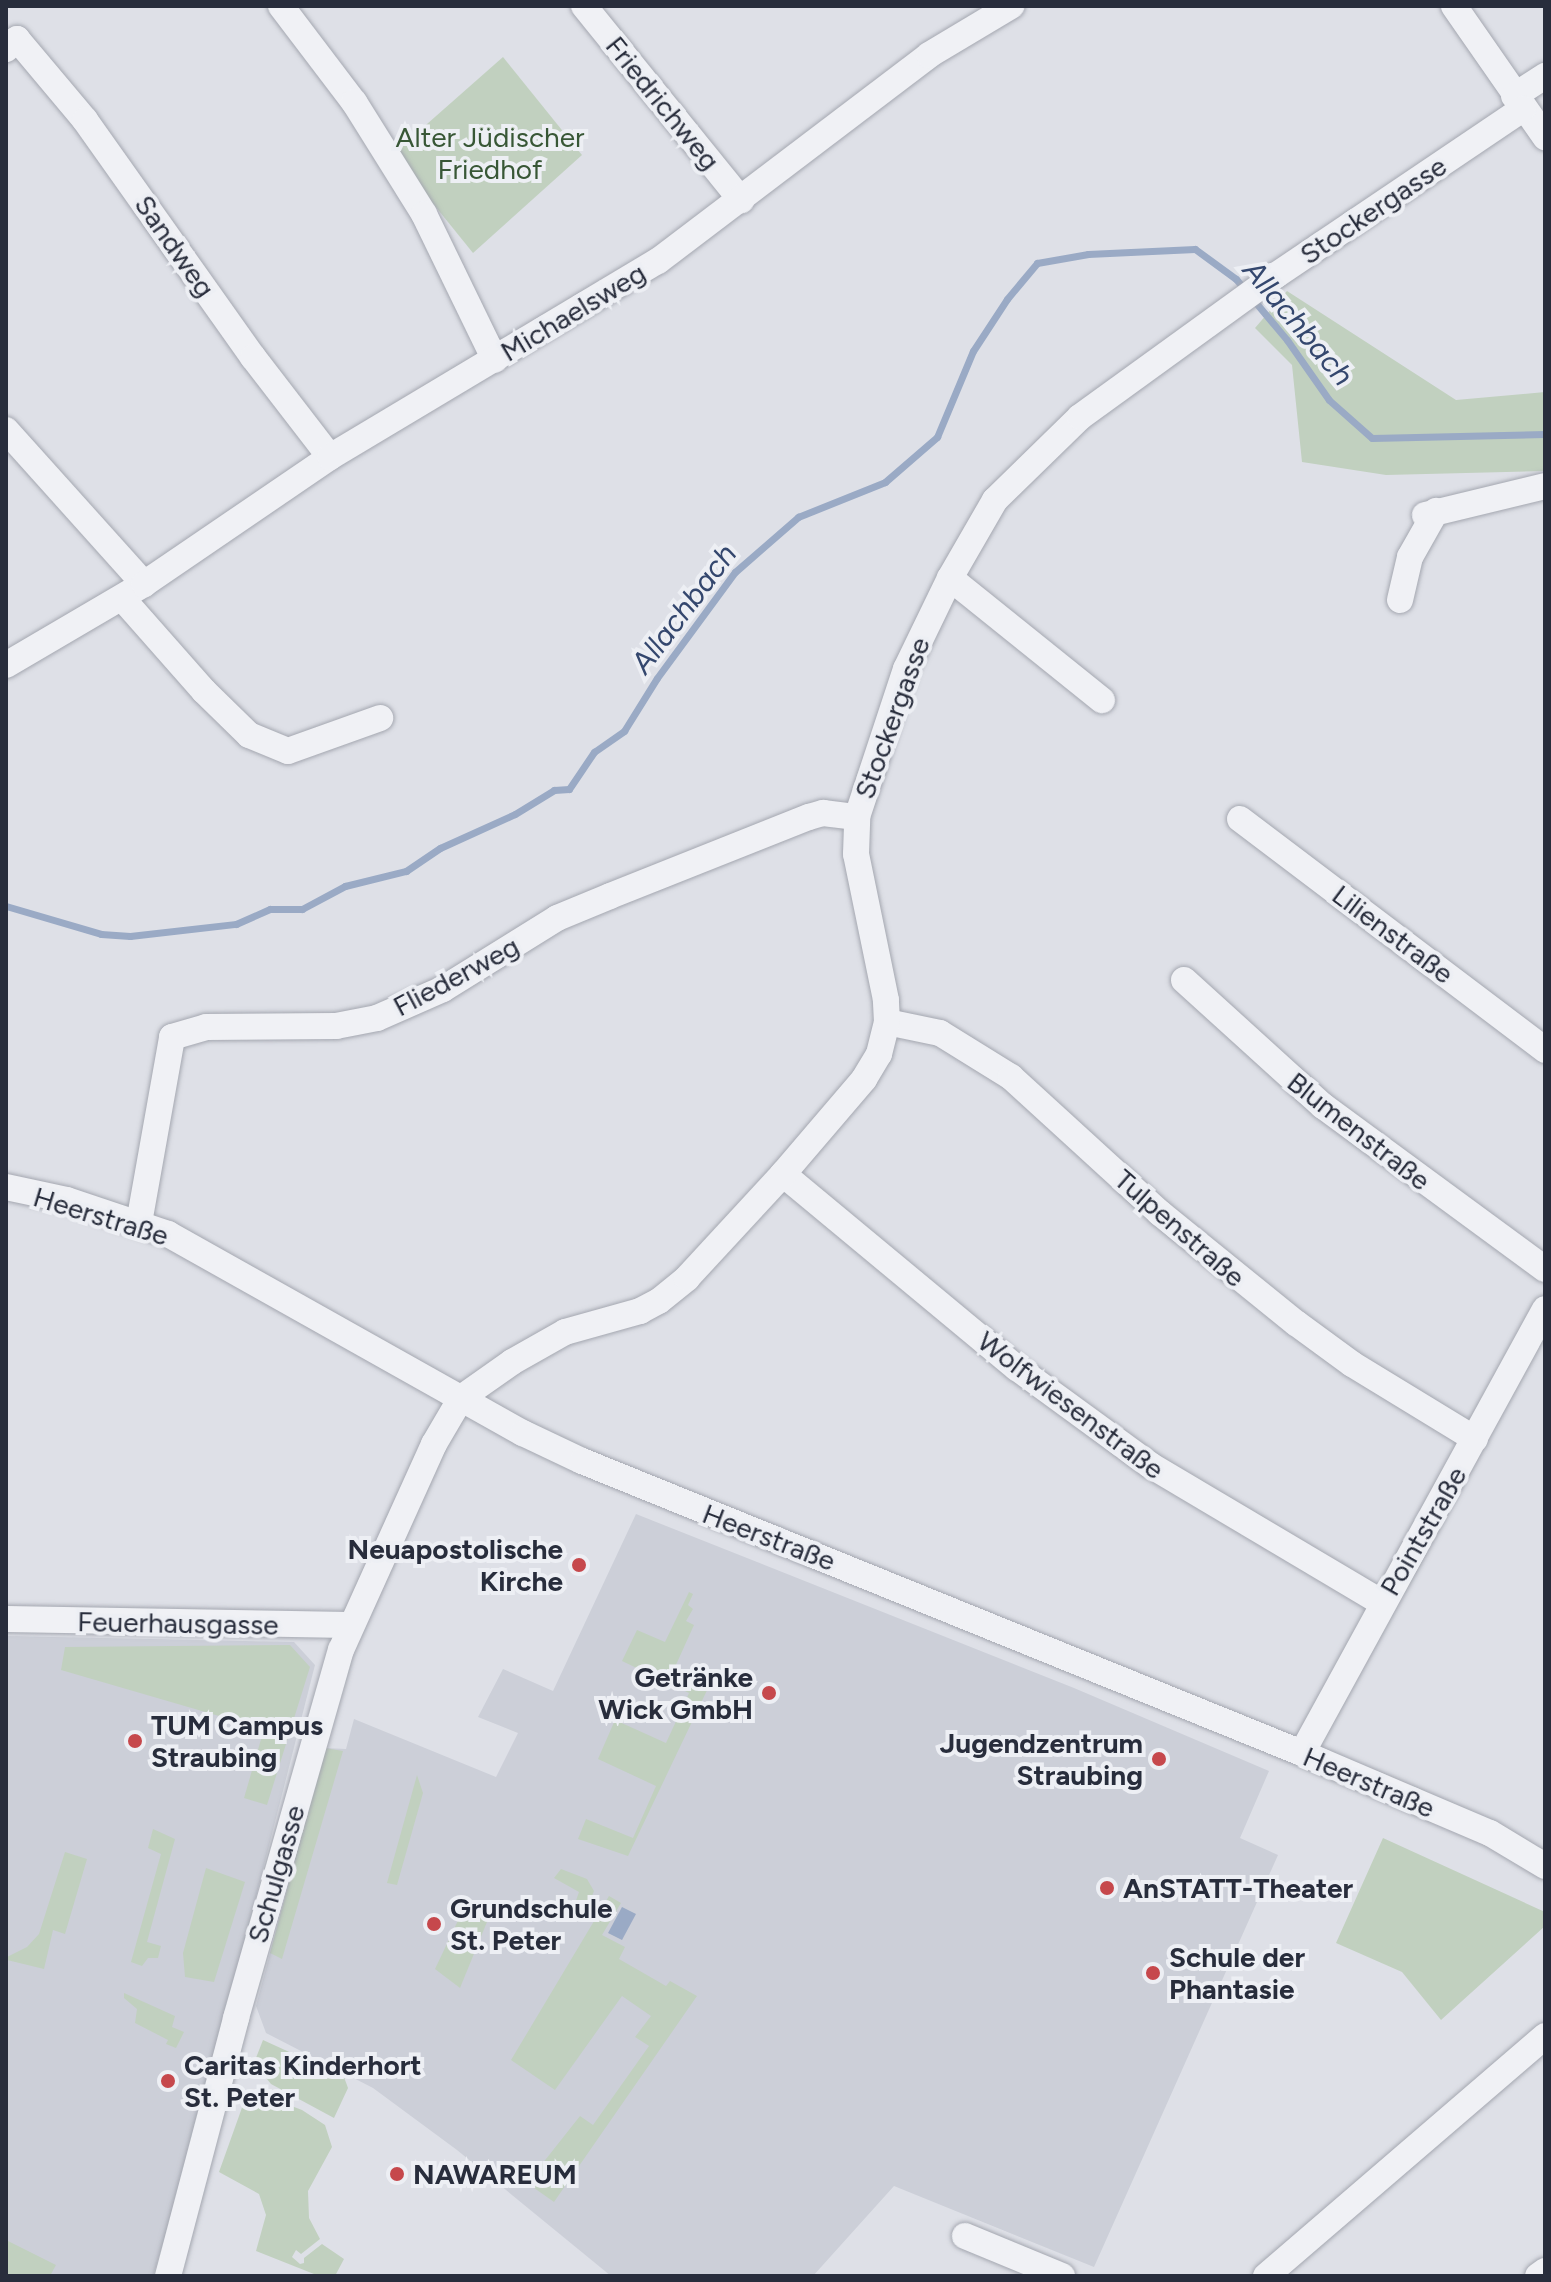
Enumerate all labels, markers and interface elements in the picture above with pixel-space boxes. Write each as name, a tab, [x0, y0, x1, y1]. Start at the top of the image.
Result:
street label: Friedrichweg	[599, 29, 727, 177]
park label: Alter Jüdischer Friedhof	[396, 120, 584, 186]
street label: Stockergasse	[1293, 149, 1453, 271]
street label: Sandweg	[128, 189, 222, 303]
water label: Allachbach	[1235, 253, 1361, 393]
street label: Michaelsweg	[494, 256, 652, 368]
water label: Allachbach	[624, 537, 744, 681]
street label: Stockergasse	[847, 633, 937, 803]
street label: Lilienstraße	[1326, 878, 1460, 990]
street label: Fliederweg	[387, 929, 525, 1023]
street label: Blumenstraße	[1281, 1065, 1437, 1197]
street label: Tulpenstraße	[1108, 1162, 1252, 1294]
street label: Heerstraße	[29, 1180, 173, 1252]
street label: Wolfwiesenstraße	[971, 1324, 1171, 1486]
street label: Pointstraße	[1373, 1461, 1473, 1601]
street label: Heerstraße	[698, 1496, 840, 1578]
place label: Neuapostolische Kirche	[348, 1532, 563, 1598]
marker: Neuapostolische Kirche	[570, 1556, 588, 1574]
street label: Feuerhausgasse	[77, 1604, 279, 1642]
place label: Getränke Wick GmbH	[598, 1660, 753, 1726]
marker: Getränke Wick GmbH	[760, 1684, 778, 1702]
place label: TUM Campus Straubing	[151, 1708, 323, 1774]
place label: Jugendzentrum Straubing	[940, 1726, 1143, 1792]
marker: TUM Campus Straubing	[126, 1732, 144, 1750]
street label: Heerstraße	[1298, 1739, 1440, 1825]
marker: Jugendzentrum Straubing	[1150, 1750, 1168, 1768]
street label: Schulgasse	[240, 1801, 312, 1947]
place label: AnSTATT-Theater	[1123, 1871, 1353, 1905]
marker: AnSTATT-Theater	[1098, 1879, 1116, 1897]
place label: Grundschule St. Peter	[450, 1891, 612, 1957]
marker: Grundschule St. Peter	[425, 1915, 443, 1933]
place label: Schule der Phantasie	[1169, 1940, 1305, 2006]
marker: Schule der Phantasie	[1144, 1964, 1162, 1982]
place label: Caritas Kinderhort St. Peter	[184, 2048, 422, 2114]
marker: Caritas Kinderhort St. Peter	[159, 2072, 177, 2090]
place label: NAWAREUM	[413, 2157, 577, 2191]
marker: NAWAREUM	[388, 2165, 406, 2183]

